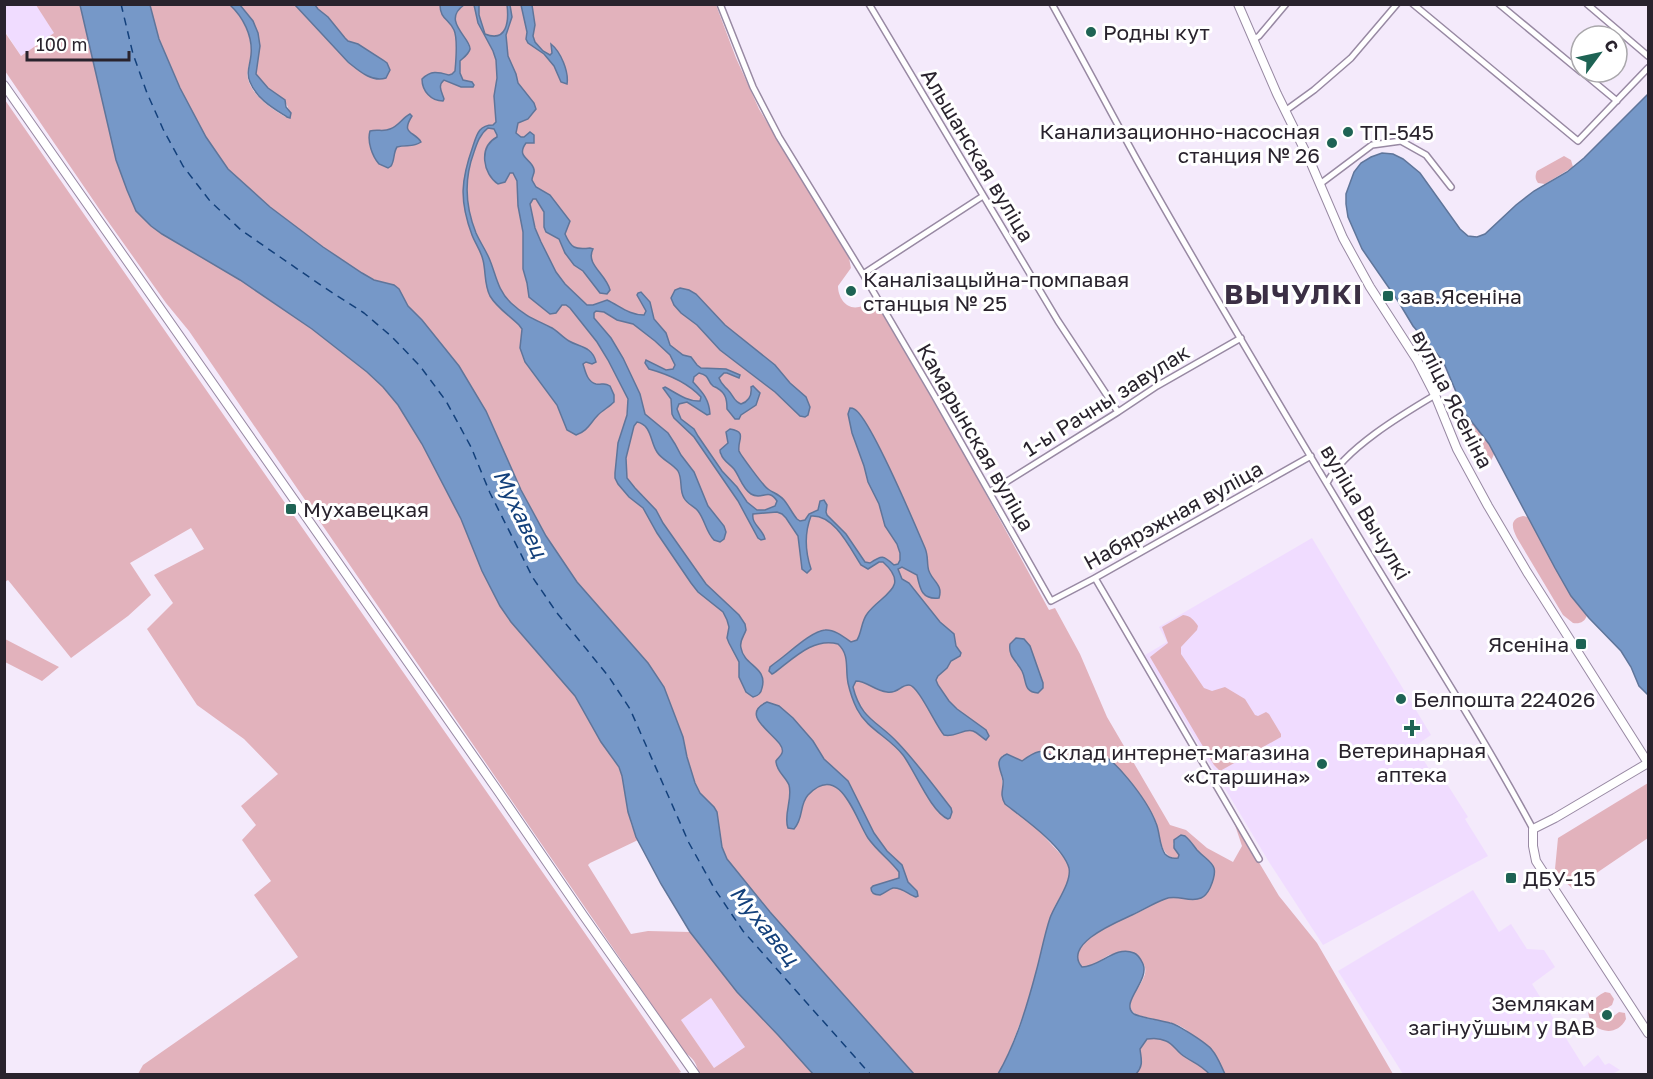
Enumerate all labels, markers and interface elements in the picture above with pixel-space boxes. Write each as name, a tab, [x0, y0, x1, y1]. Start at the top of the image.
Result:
place label: Родны кут	[1103, 19, 1210, 45]
scale bar	[27, 24, 129, 62]
north arrow	[1569, 24, 1629, 84]
marker: Родны кут	[1084, 25, 1098, 39]
text: 100 m	[36, 33, 87, 55]
text: С	[1600, 36, 1623, 56]
street label: Альшанская вуліца	[916, 64, 1040, 246]
place label: Канализационно-насосная станция № 26	[1040, 118, 1320, 168]
place label: ТП-545	[1360, 119, 1434, 145]
marker: ТП-545	[1341, 125, 1355, 139]
marker: Канализационно-насосная станция № 26	[1325, 136, 1339, 150]
place label: Каналізацыйна-помпавая станцыя № 25	[863, 266, 1129, 316]
district label: ВЫЧУЛКІ	[1224, 278, 1364, 310]
place label: зав.Ясеніна	[1400, 283, 1522, 309]
marker: Каналізацыйна-помпавая станцыя № 25	[844, 284, 858, 298]
marker: зав.Ясеніна	[1381, 289, 1395, 303]
street label: вуліца Ясеніна	[1407, 325, 1499, 473]
street label: Камарынская вуліца	[912, 338, 1040, 536]
street label: 1-ы Рачны завулак	[1018, 338, 1194, 462]
street label: вуліца Вычулкі	[1315, 440, 1417, 584]
street label: Набярэжная вуліца	[1079, 455, 1267, 575]
water label: Мухавец	[488, 465, 554, 563]
place label: Мухавецкая	[303, 496, 429, 522]
marker: Мухавецкая	[284, 502, 298, 516]
place label: Ясеніна	[1488, 631, 1569, 657]
marker: Ясеніна	[1574, 637, 1588, 651]
place label: Белпошта 224026	[1413, 686, 1596, 712]
marker: Белпошта 224026	[1394, 692, 1408, 706]
marker: Ветеринарная аптека	[1405, 721, 1419, 735]
place label: Ветеринарная аптека	[1338, 737, 1486, 787]
place label: Склад интернет-магазина «Старшина»	[1042, 739, 1310, 789]
marker: Склад интернет-магазина «Старшина»	[1315, 757, 1329, 771]
place label: ДБУ-15	[1523, 865, 1596, 891]
marker: ДБУ-15	[1504, 871, 1518, 885]
water label: Мухавец	[725, 880, 806, 971]
place label: Землякам загінуўшым у ВАВ	[1408, 990, 1595, 1040]
marker: Землякам загінуўшым у ВАВ	[1600, 1008, 1614, 1022]

